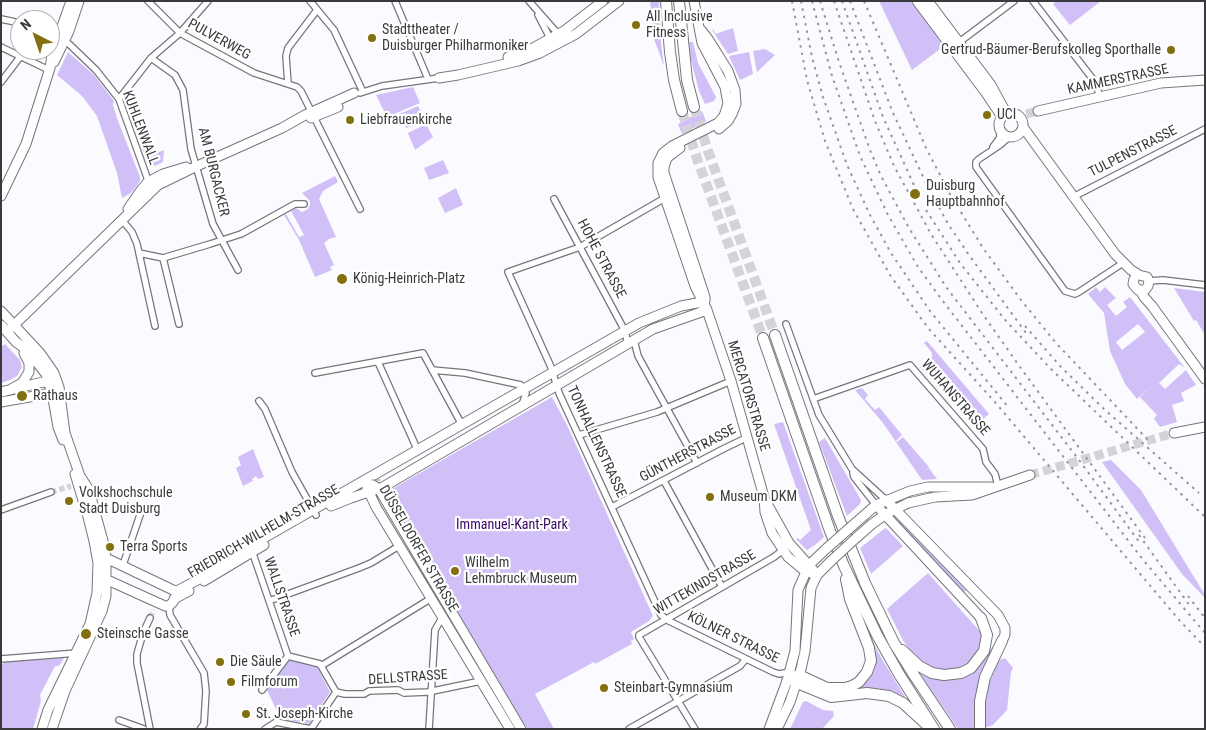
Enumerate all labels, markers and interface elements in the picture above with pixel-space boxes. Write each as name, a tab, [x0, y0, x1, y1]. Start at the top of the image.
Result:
place label: All Inclusive Fitness	[646, 9, 712, 41]
north arrow	[10, 10, 60, 60]
text: N	[17, 16, 34, 33]
street label: PULVERWEG	[185, 16, 253, 64]
marker: All Inclusive Fitness	[630, 19, 642, 31]
place label: Stadttheater / Duisburger Philharmoniker	[382, 22, 528, 54]
marker: Stadttheater / Duisburger Philharmoniker	[366, 32, 378, 44]
place label: Gertrud-Bäumer-Berufskolleg Sporthalle	[941, 42, 1161, 58]
marker: Gertrud-Bäumer-Berufskolleg Sporthalle	[1165, 44, 1177, 56]
street label: KAMMERSTRASSE	[1066, 61, 1170, 99]
street label: KUHLENWALL	[118, 88, 162, 168]
place label: UCI	[997, 107, 1016, 123]
marker: UCI	[981, 109, 993, 121]
place label: Liebfrauenkirche	[360, 112, 452, 128]
marker: Liebfrauenkirche	[344, 114, 356, 126]
street label: TULPENSTRASSE	[1086, 123, 1180, 181]
street label: AM BURGACKER	[194, 126, 232, 218]
place label: Duisburg Hauptbahnhof	[926, 178, 1005, 210]
marker: Duisburg Hauptbahnhof	[908, 187, 922, 201]
street label: HOHE STRASSE	[573, 216, 629, 302]
place label: König-Heinrich-Platz	[353, 271, 465, 287]
marker: König-Heinrich-Platz	[335, 272, 349, 286]
street label: MERCATORSTRASSE	[723, 339, 773, 453]
street label: WUHANSTRASSE	[917, 356, 993, 440]
street label: TONHALLENSTRASSE	[563, 383, 629, 501]
place label: Rathaus	[33, 388, 78, 404]
marker: Rathaus	[15, 389, 29, 403]
street label: GÜNTHERSTRASSE	[637, 422, 739, 486]
street label: FRIEDRICH-WILHELM-STRASSE	[185, 482, 343, 582]
street label: DÜSSELDORFER STRASSE	[375, 483, 461, 615]
place label: Volkshochschule Stadt Duisburg	[79, 485, 173, 518]
place label: Museum DKM	[720, 489, 797, 505]
marker: Museum DKM	[704, 491, 716, 503]
marker: Volkshochschule Stadt Duisburg	[63, 495, 75, 507]
park label: Immanuel-Kant-Park	[456, 517, 568, 533]
place label: Terra Sports	[120, 539, 188, 555]
marker: Terra Sports	[104, 541, 116, 553]
street label: WITTEKINDSTRASSE	[651, 547, 759, 619]
street label: WALLSTRASSE	[259, 555, 303, 639]
place label: Wilhelm Lehmbruck Museum	[465, 555, 577, 588]
marker: Wilhelm Lehmbruck Museum	[449, 565, 461, 577]
street label: KÖLNER STRASSE	[684, 608, 782, 668]
place label: Steinsche Gasse	[97, 626, 189, 642]
marker: Steinsche Gasse	[79, 627, 93, 641]
place label: Die Säule	[230, 654, 281, 670]
marker: Die Säule	[214, 656, 226, 668]
street label: DELLSTRASSE	[368, 667, 448, 689]
place label: Filmforum	[241, 674, 298, 690]
marker: Filmforum	[225, 676, 237, 688]
place label: Steinbart-Gymnasium	[614, 680, 733, 696]
marker: Steinbart-Gymnasium	[598, 682, 610, 694]
place label: St. Joseph-Kirche	[256, 706, 353, 722]
marker: St. Joseph-Kirche	[240, 708, 252, 720]

